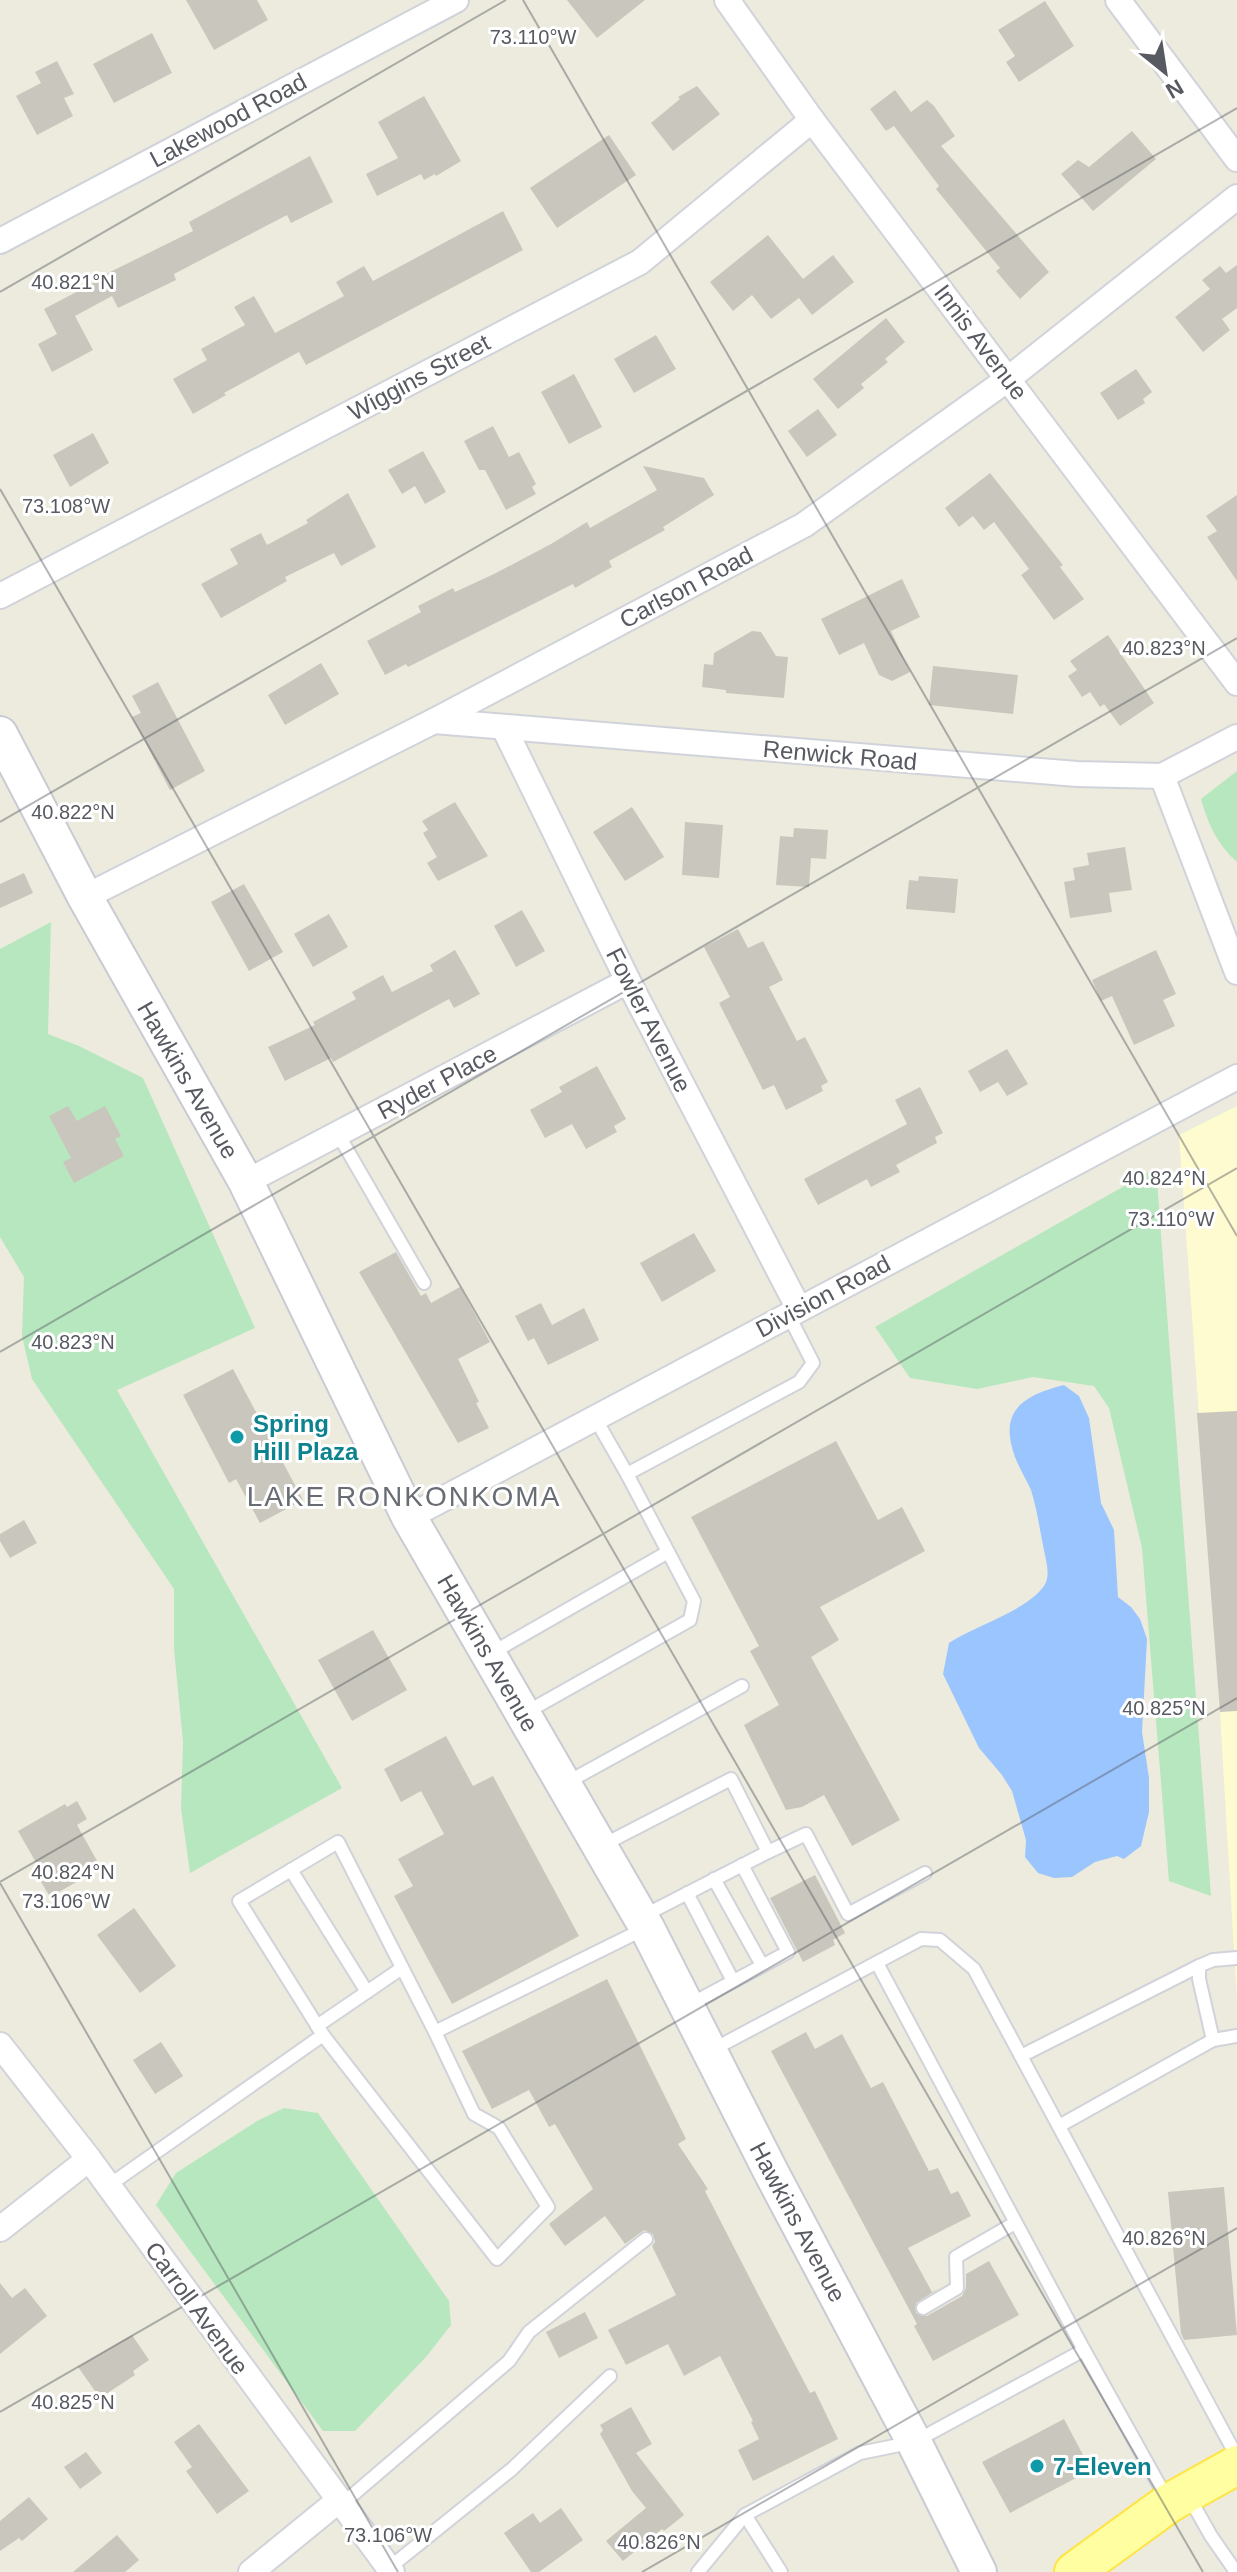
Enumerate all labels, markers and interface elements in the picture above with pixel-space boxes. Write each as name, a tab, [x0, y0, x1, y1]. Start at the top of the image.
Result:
text: 73.110°W	[490, 26, 576, 48]
north arrow	[1125, 32, 1205, 112]
street label: Lakewood Road	[145, 67, 311, 173]
text: N	[1162, 74, 1188, 104]
text: 40.821°N	[31, 271, 115, 293]
street label: Innis Avenue	[929, 279, 1033, 405]
street label: Wiggins Street	[344, 328, 495, 426]
text: 73.108°W	[22, 495, 110, 517]
street label: Carlson Road	[615, 541, 757, 633]
text: 40.823°N	[1122, 637, 1206, 659]
street label: Renwick Road	[762, 735, 918, 775]
text: 40.822°N	[31, 801, 115, 823]
street label: Fowler Avenue	[601, 943, 697, 1097]
street label: Hawkins Avenue	[132, 997, 244, 1163]
street label: Ryder Place	[373, 1039, 501, 1125]
text: 40.824°N	[1122, 1167, 1206, 1189]
text: 73.110°W	[1128, 1208, 1214, 1230]
street label: Division Road	[751, 1249, 895, 1343]
text: 40.823°N	[31, 1331, 115, 1353]
place label: Spring Hill Plaza	[253, 1410, 359, 1465]
marker: Spring Hill Plaza	[228, 1428, 246, 1446]
district label: LAKE RONKONKOMA	[247, 1481, 561, 1512]
street label: Hawkins Avenue	[432, 1570, 544, 1736]
text: 40.825°N	[1122, 1697, 1206, 1719]
text: 40.824°N	[31, 1861, 115, 1883]
text: 73.106°W	[22, 1890, 110, 1912]
street label: Hawkins Avenue	[745, 2138, 851, 2306]
text: 40.826°N	[1122, 2227, 1206, 2249]
street label: Carroll Avenue	[140, 2237, 254, 2379]
text: 40.825°N	[31, 2391, 115, 2413]
place label: 7-Eleven	[1053, 2453, 1152, 2480]
marker: 7-Eleven	[1028, 2457, 1046, 2475]
text: 73.106°W	[344, 2524, 432, 2546]
text: 40.826°N	[617, 2531, 701, 2553]

